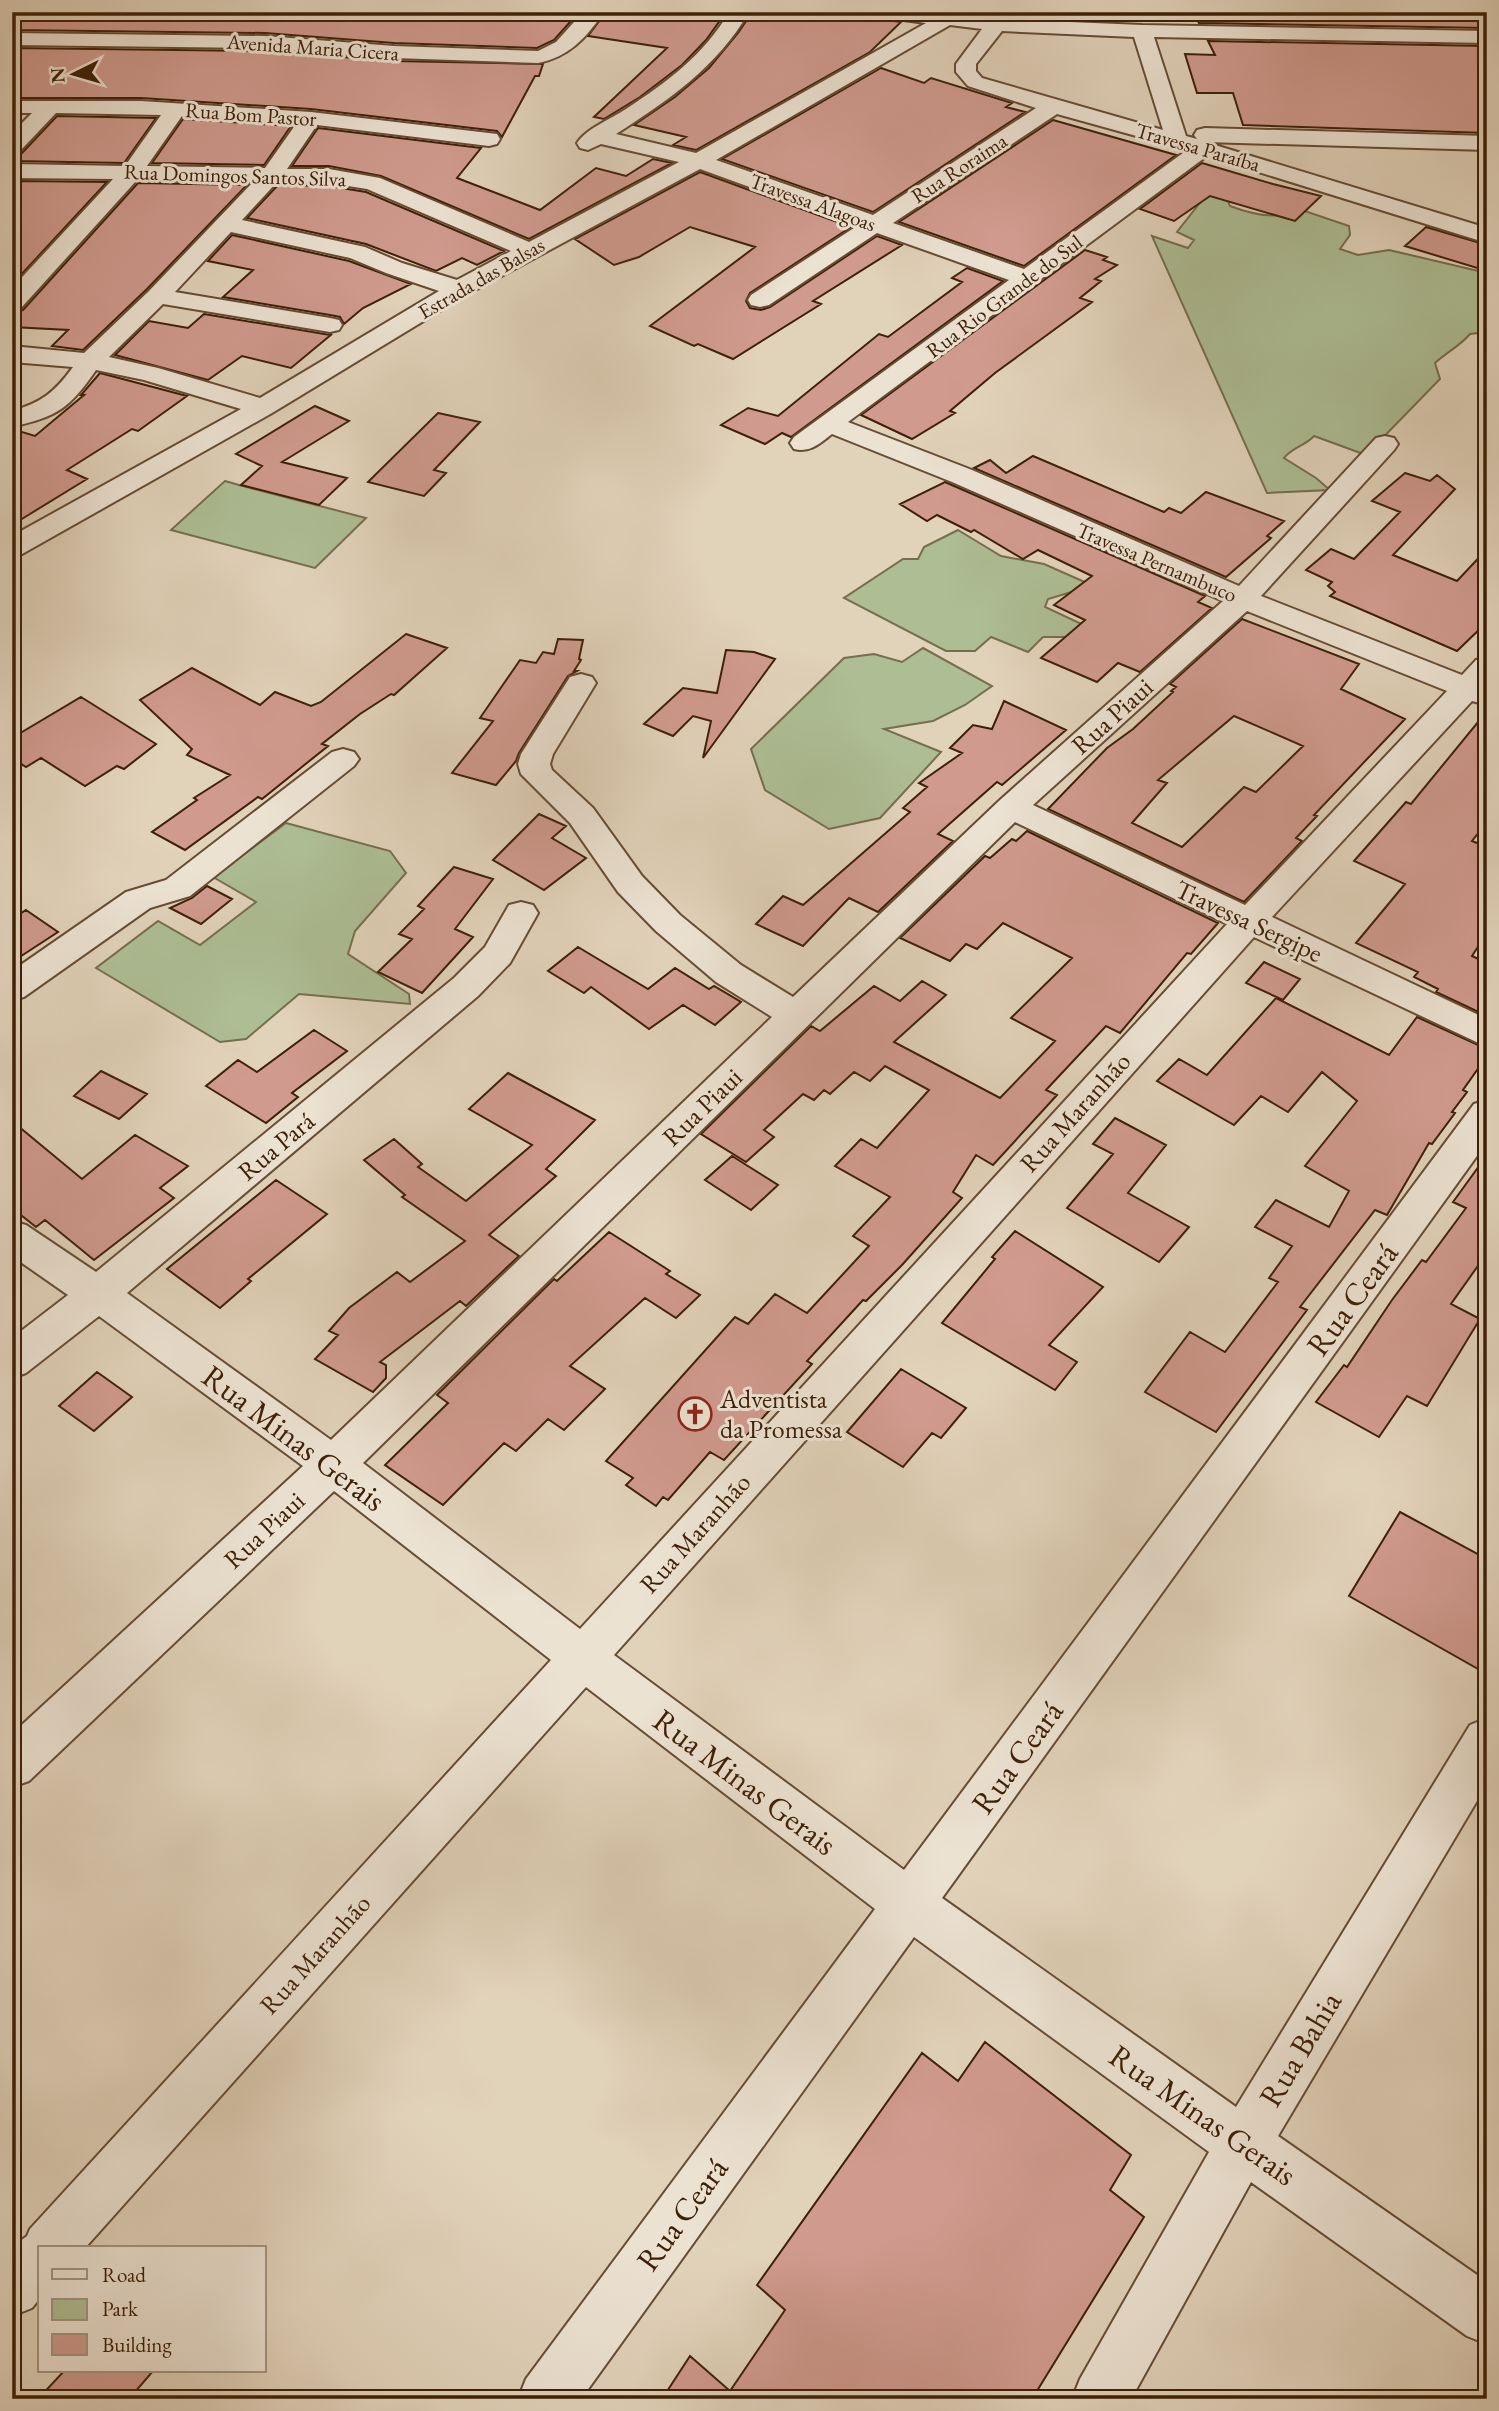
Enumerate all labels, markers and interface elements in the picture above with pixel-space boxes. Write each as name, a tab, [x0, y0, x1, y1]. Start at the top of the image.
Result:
street label: Avenida Maria Cicera	[225, 27, 401, 67]
north arrow	[38, 38, 108, 108]
text: N	[44, 66, 71, 84]
street label: Rua Bom Pastor	[184, 96, 318, 132]
street label: Travessa Paraíba	[1133, 116, 1264, 178]
street label: Rua Roraima	[906, 127, 1013, 209]
street label: Rua Domingos Santos Silva	[123, 158, 347, 192]
street label: Travessa Alagoas	[746, 167, 880, 237]
street label: Rua Rio Grande do Sul	[920, 228, 1088, 364]
street label: Estrada das Balsas	[413, 231, 549, 325]
street label: Travessa Pernambuco	[1073, 516, 1241, 608]
street label: Rua Piaui	[1064, 670, 1160, 762]
street label: Travessa Sergipe	[1170, 872, 1328, 970]
street label: Rua Maranhão	[1012, 1045, 1138, 1179]
street label: Rua Piaui	[655, 1060, 749, 1154]
street label: Rua Pará	[230, 1104, 322, 1188]
street label: Rua Ceará	[1297, 1234, 1407, 1364]
street label: Rua Minas Gerais	[194, 1355, 394, 1521]
place label: Adventista da Promessa	[719, 1382, 843, 1446]
church icon: Adventista da Promessa	[676, 1395, 714, 1433]
street label: Rua Maranhão	[632, 1466, 758, 1600]
street label: Rua Piaui	[216, 1484, 312, 1576]
street label: Rua Ceará	[962, 1692, 1072, 1822]
street label: Rua Minas Gerais	[645, 1699, 845, 1865]
street label: Rua Maranhão	[252, 1887, 378, 2021]
street label: Rua Bahia	[1249, 1983, 1351, 2114]
street label: Rua Minas Gerais	[1101, 2035, 1305, 2195]
street label: Rua Ceará	[627, 2149, 737, 2279]
legend	[38, 2246, 266, 2372]
text: Road	[102, 2261, 146, 2288]
text: Park	[102, 2295, 139, 2322]
text: Building	[102, 2331, 172, 2358]

